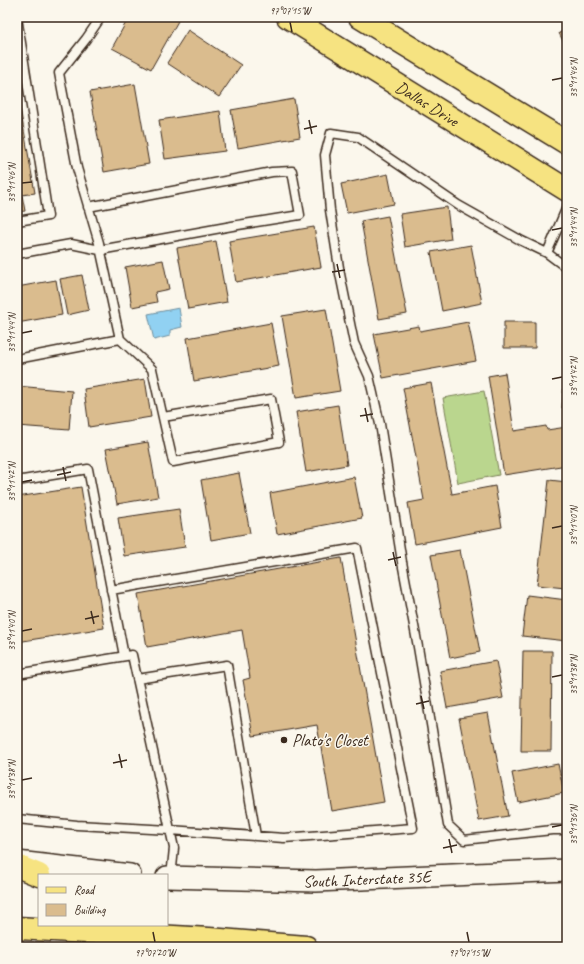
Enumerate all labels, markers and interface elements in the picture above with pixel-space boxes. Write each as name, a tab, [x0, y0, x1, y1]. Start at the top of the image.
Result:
text: 97°07'15"W	[270, 4, 312, 17]
text: 33°11'46"N	[567, 56, 580, 98]
street label: Dallas Drive	[392, 76, 464, 132]
text: 33°11'46"N	[5, 161, 18, 203]
text: 33°11'44"N	[567, 206, 580, 248]
text: 33°11'44"N	[5, 311, 18, 353]
text: 33°11'42"N	[567, 355, 580, 397]
text: 33°11'42"N	[5, 460, 18, 502]
text: 33°11'40"N	[567, 504, 580, 546]
text: 33°11'40"N	[5, 609, 18, 651]
text: 33°11'38"N	[567, 653, 580, 695]
place label: Plato's Closet	[292, 730, 370, 751]
marker: Plato's Closet	[279, 735, 289, 745]
text: 33°11'38"N	[5, 758, 18, 800]
text: 33°11'36"N	[567, 803, 580, 845]
street label: South Interstate 35E	[303, 866, 433, 892]
legend	[38, 874, 168, 926]
text: Road	[74, 882, 96, 898]
text: Building	[74, 902, 106, 918]
text: 97°07'20"W	[135, 946, 177, 959]
text: 97°07'15"W	[449, 946, 491, 959]

